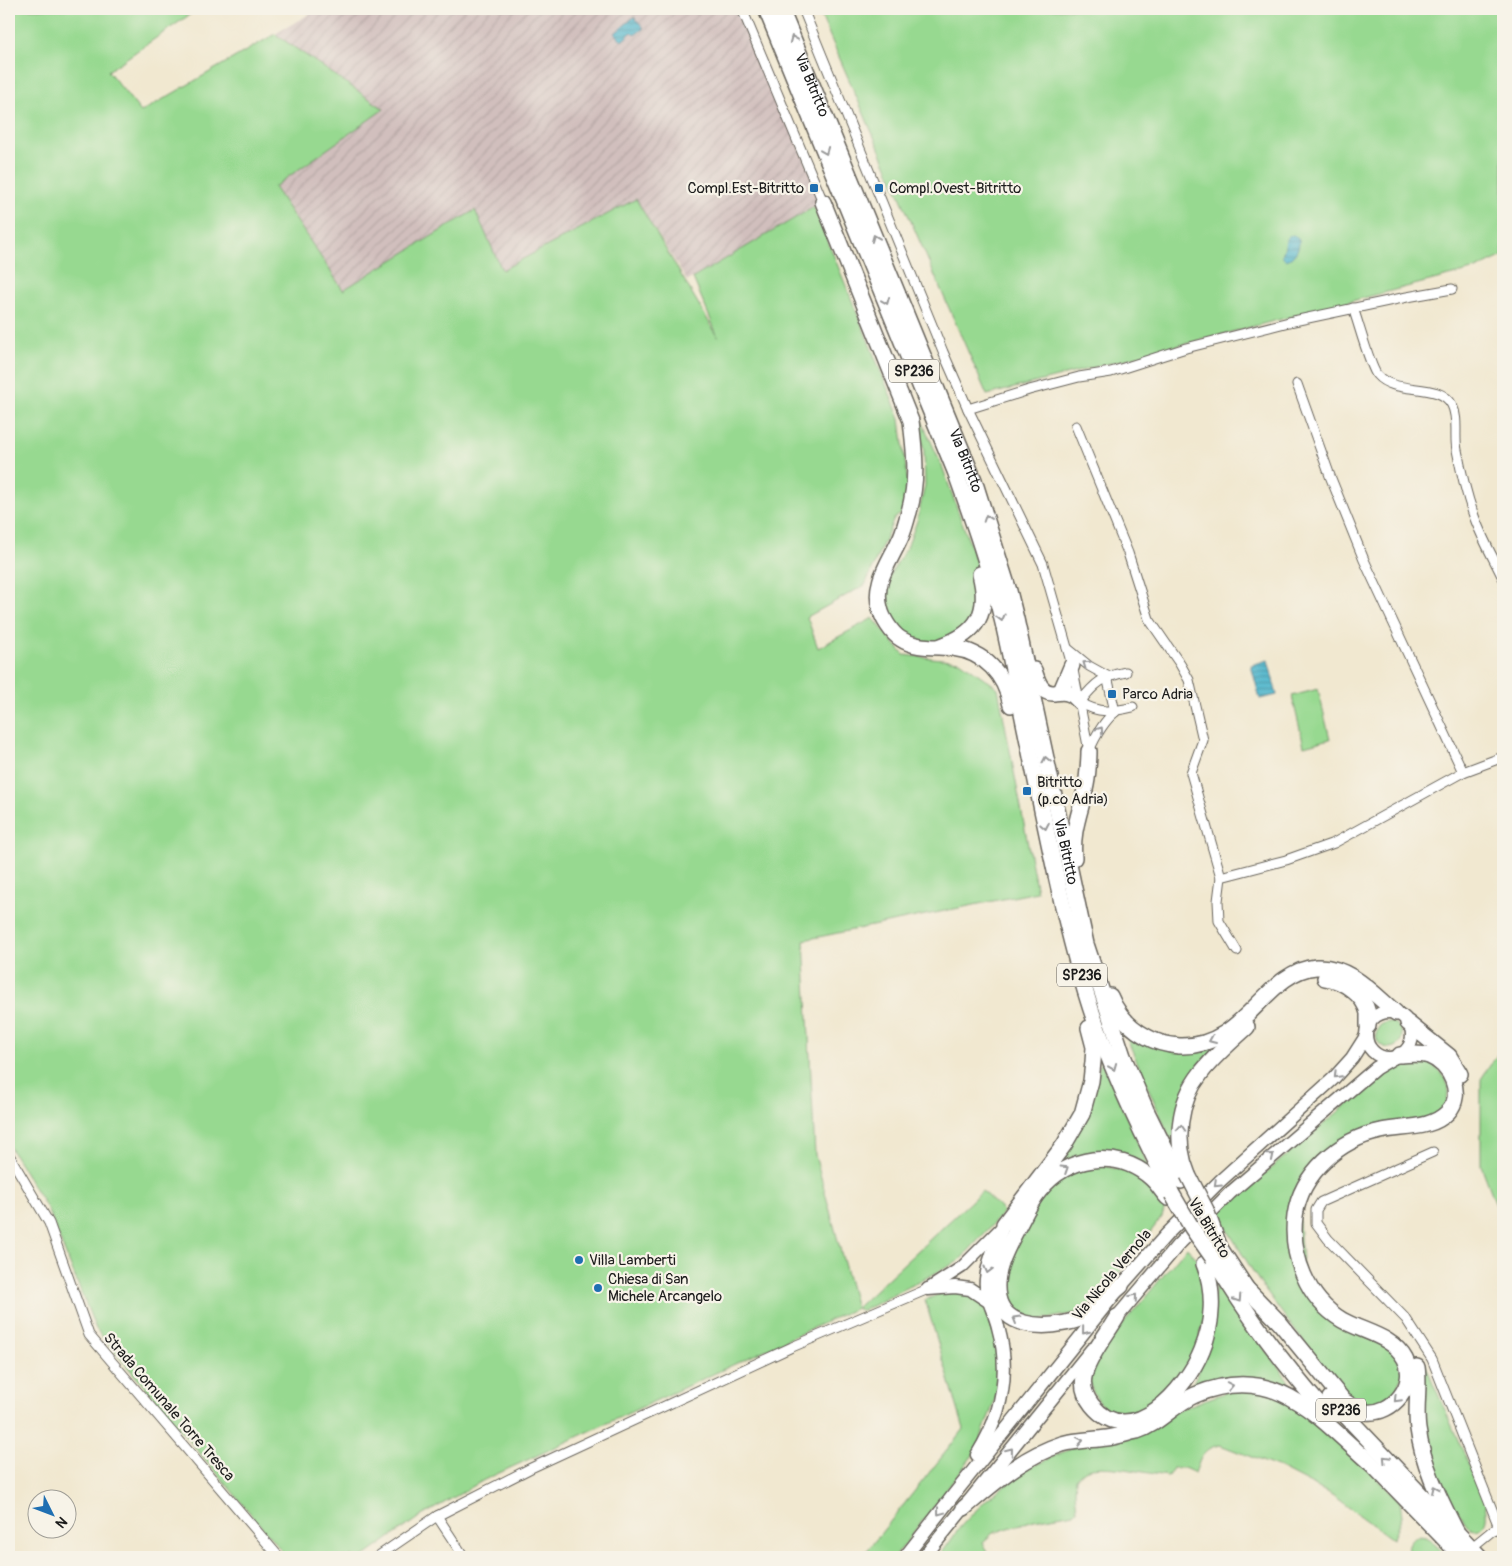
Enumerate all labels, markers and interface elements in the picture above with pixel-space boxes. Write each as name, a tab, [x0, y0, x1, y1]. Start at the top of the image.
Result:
one-way arrow	[789, 35, 799, 44]
street label: Via Bitritto	[791, 50, 834, 120]
one-way arrow	[818, 146, 829, 155]
place label: Compl.Est-Bitritto	[688, 179, 804, 198]
place label: Compl.Ovest-Bitritto	[889, 179, 1021, 198]
marker: Compl.Est-Bitritto	[808, 182, 820, 194]
marker: Compl.Ovest-Bitritto	[873, 182, 885, 194]
one-way arrow	[870, 234, 880, 242]
one-way arrow	[880, 297, 890, 305]
road number: SP236	[889, 360, 939, 382]
street label: Via Bitritto	[944, 426, 987, 495]
one-way arrow	[983, 515, 993, 523]
one-way arrow	[995, 614, 1006, 623]
one-way arrow	[1082, 661, 1092, 670]
place label: Parco Adria	[1122, 685, 1193, 704]
marker: Parco Adria	[1106, 688, 1118, 700]
one-way arrow	[1094, 727, 1103, 736]
one-way arrow	[1041, 755, 1052, 764]
place label: Bitritto (p.co Adria)	[1037, 773, 1108, 809]
marker: Bitritto (p.co Adria)	[1021, 785, 1033, 797]
street label: Via Bitritto	[1050, 817, 1082, 886]
one-way arrow	[1039, 822, 1050, 831]
road number: SP236	[1057, 964, 1107, 986]
one-way arrow	[1208, 1033, 1217, 1044]
one-way arrow	[1107, 1062, 1117, 1070]
one-way arrow	[1334, 1069, 1343, 1078]
one-way arrow	[1175, 1123, 1186, 1131]
one-way arrow	[1265, 1153, 1274, 1162]
one-way arrow	[1059, 1166, 1068, 1176]
one-way arrow	[1214, 1178, 1223, 1187]
street label: Via Bitritto	[1184, 1194, 1234, 1262]
street label: Via Nicola Vernola	[1068, 1225, 1156, 1325]
place label: Villa Lamberti	[589, 1251, 676, 1270]
marker: Villa Lamberti	[573, 1254, 585, 1266]
one-way arrow	[983, 1266, 994, 1275]
place label: Chiesa di San Michele Arcangelo	[608, 1270, 722, 1306]
marker: Chiesa di San Michele Arcangelo	[592, 1282, 604, 1294]
one-way arrow	[1128, 1294, 1137, 1303]
one-way arrow	[1232, 1294, 1241, 1303]
one-way arrow	[1013, 1315, 1022, 1325]
one-way arrow	[1083, 1325, 1091, 1334]
street label: Strada Comunale Torre Tresca	[99, 1329, 239, 1485]
one-way arrow	[1225, 1381, 1234, 1391]
one-way arrow	[1394, 1394, 1403, 1403]
road number: SP236	[1316, 1398, 1366, 1422]
one-way arrow	[1076, 1436, 1084, 1446]
one-way arrow	[1004, 1448, 1012, 1457]
one-way arrow	[1383, 1455, 1392, 1464]
one-way arrow	[1431, 1485, 1442, 1494]
north arrow	[28, 1488, 78, 1538]
one-way arrow	[937, 1506, 945, 1515]
text: N	[52, 1513, 71, 1532]

